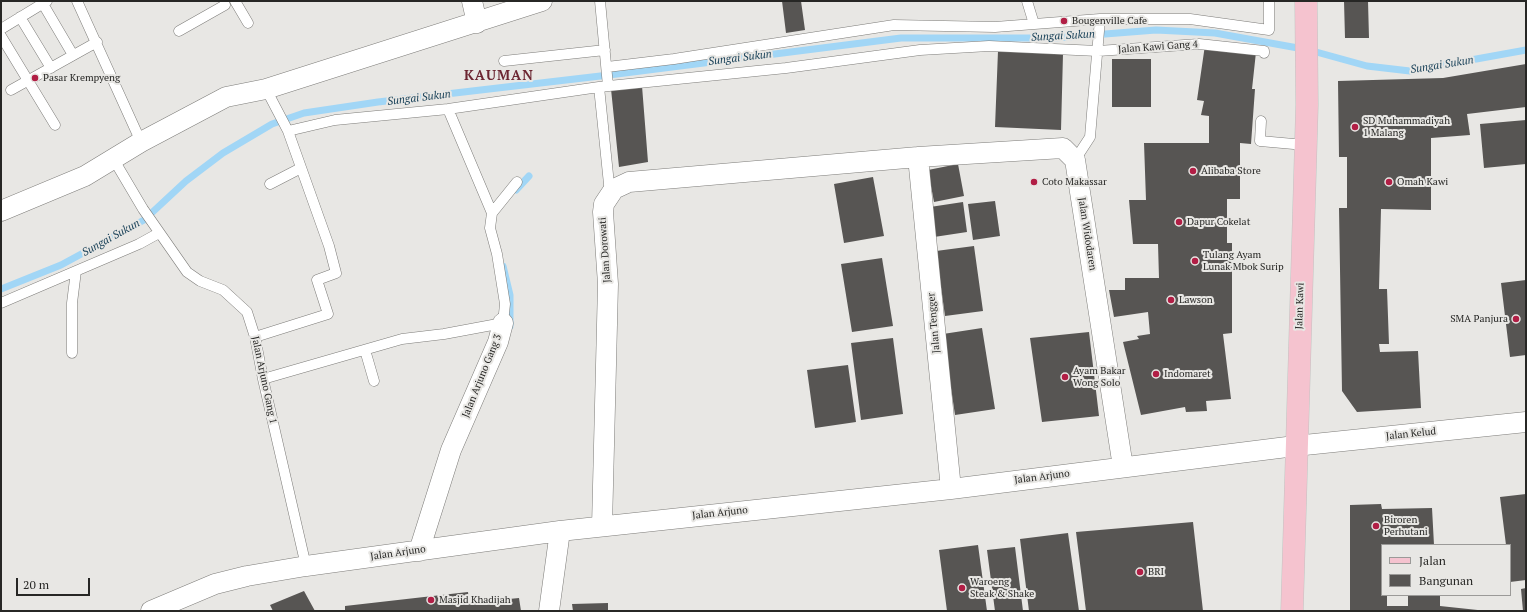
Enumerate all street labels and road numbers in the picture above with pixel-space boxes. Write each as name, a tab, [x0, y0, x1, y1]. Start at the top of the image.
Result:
street label: Jalan Kawi Gang 4	[1118, 38, 1198, 56]
street label: Jalan Widodaren	[1075, 197, 1099, 271]
street label: Jalan Dorowati	[597, 217, 613, 283]
street label: Jalan Kawi	[1293, 282, 1307, 330]
street label: Jalan Tengger	[925, 292, 943, 354]
street label: Jalan Arjuno Gang 3	[460, 333, 504, 419]
street label: Jalan Arjuno Gang 1	[249, 335, 279, 425]
street label: Jalan Kelud	[1385, 425, 1437, 443]
street label: Jalan Arjuno	[1014, 468, 1070, 486]
street label: Jalan Arjuno	[692, 504, 748, 522]
street label: Jalan Arjuno	[370, 543, 426, 563]

